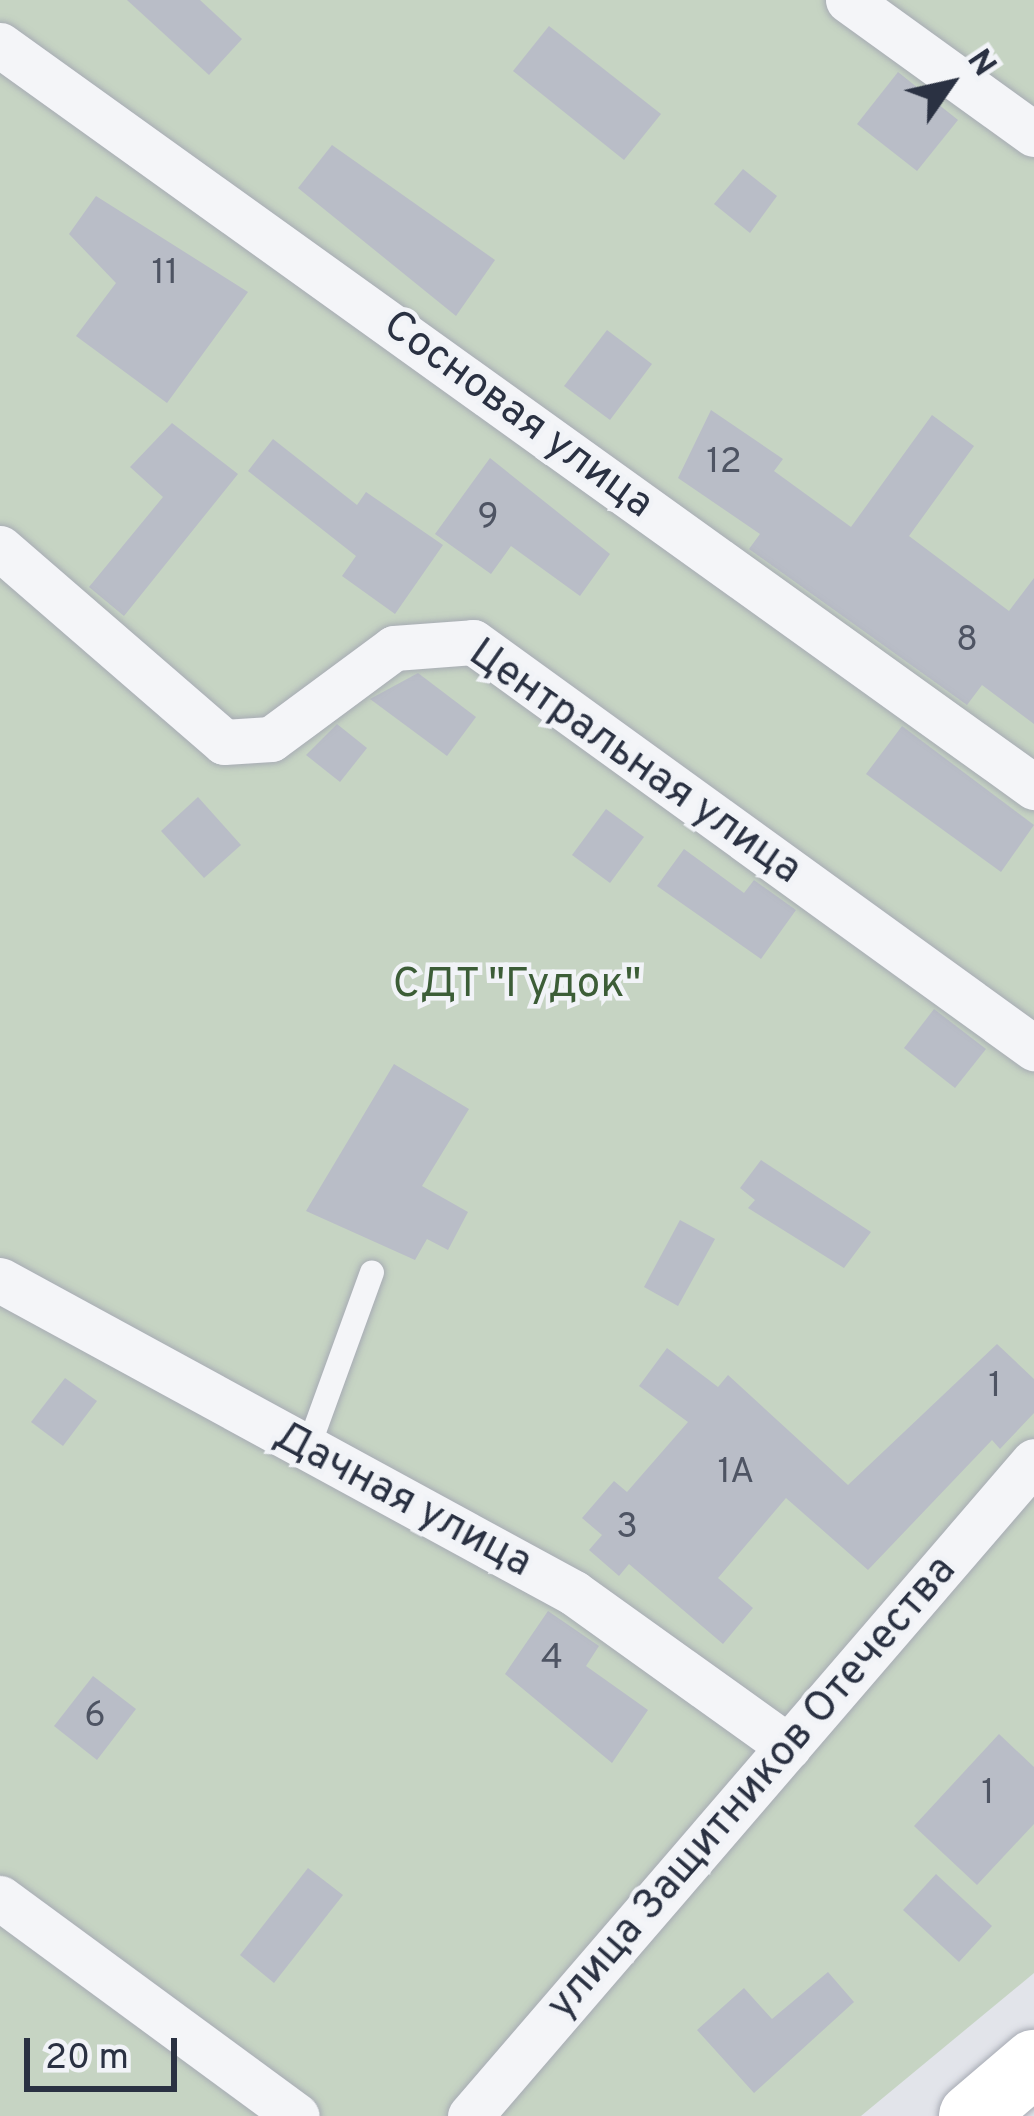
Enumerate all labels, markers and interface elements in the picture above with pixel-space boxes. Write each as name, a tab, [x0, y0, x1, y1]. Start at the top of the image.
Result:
north arrow	[890, 24, 1010, 144]
text: N	[956, 42, 1004, 85]
house number: 11	[152, 253, 178, 297]
street label: Сосновая улица	[372, 301, 662, 531]
house number: 12	[706, 442, 742, 486]
house number: 9	[477, 497, 499, 541]
house number: 8	[956, 620, 978, 664]
street label: Центральная улица	[458, 629, 810, 897]
park label: СДТ "Гудок"	[392, 961, 642, 1011]
house number: 1	[988, 1366, 1002, 1410]
street label: Дачная улица	[265, 1412, 539, 1590]
house number: 1А	[718, 1452, 754, 1496]
house number: 3	[616, 1507, 638, 1551]
street label: улица Защитников Отечества	[538, 1547, 968, 2031]
house number: 4	[541, 1638, 563, 1682]
house number: 6	[84, 1696, 106, 1740]
house number: 1	[981, 1773, 995, 1817]
scale bar	[30, 2014, 183, 2088]
text: 20 m	[45, 2036, 129, 2082]

